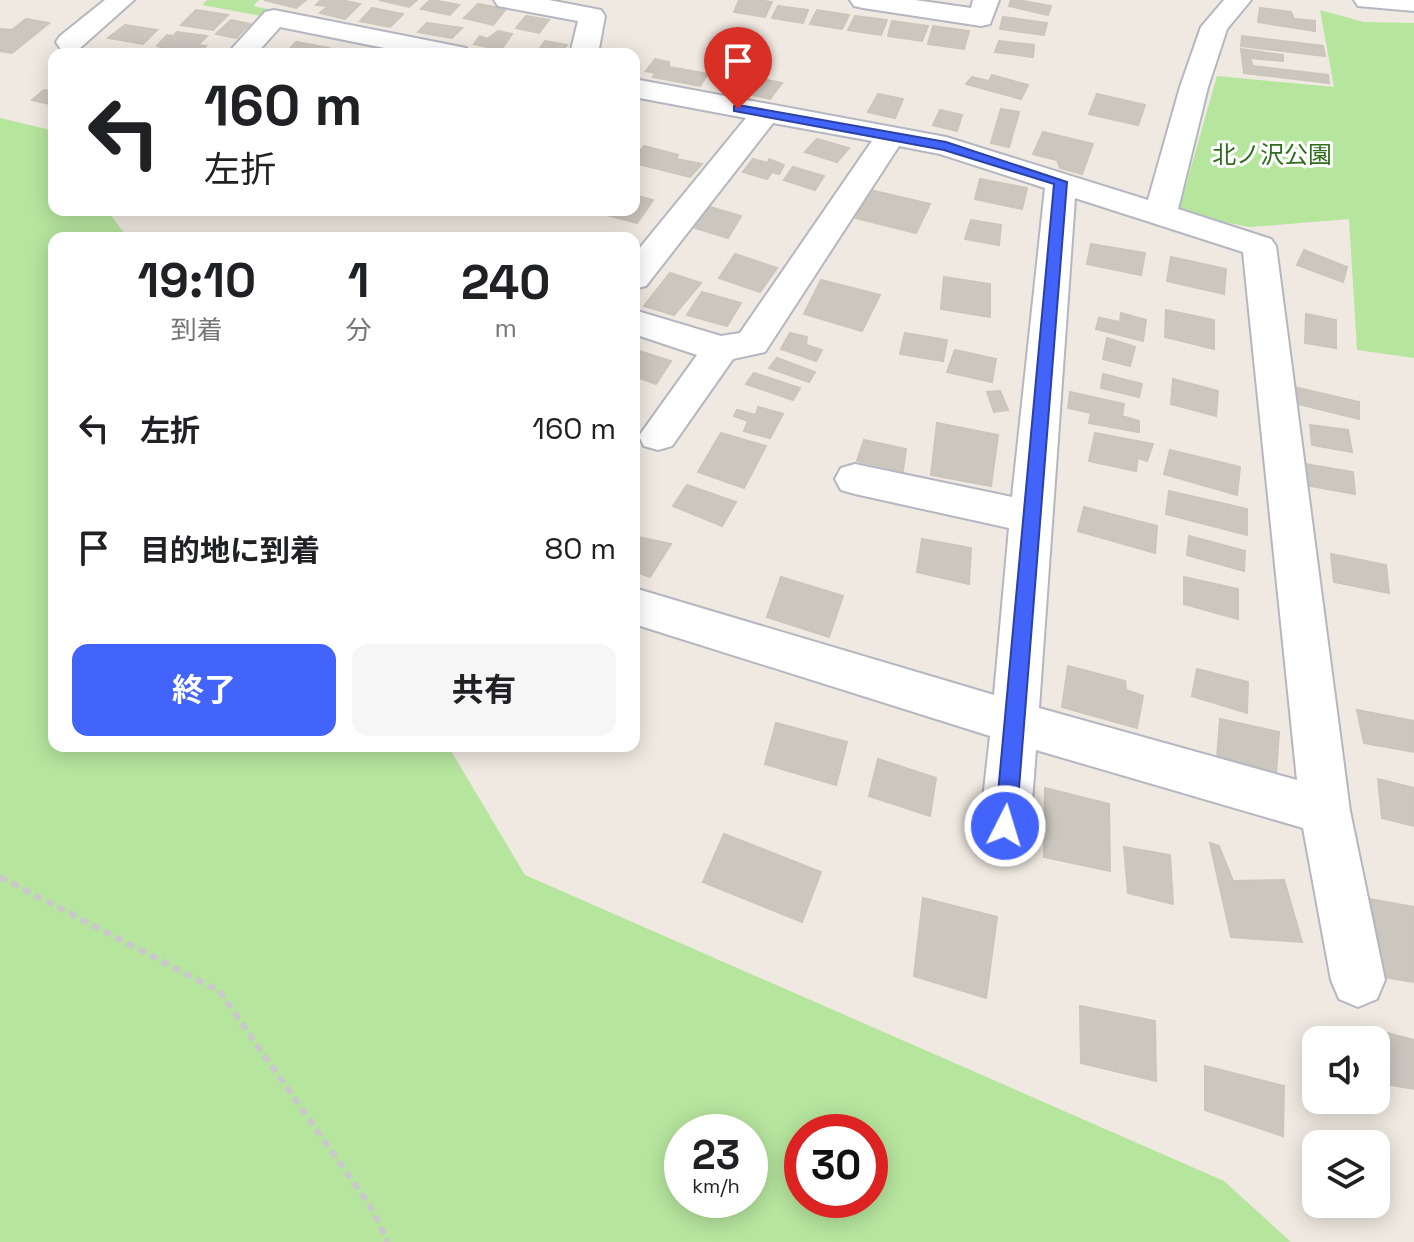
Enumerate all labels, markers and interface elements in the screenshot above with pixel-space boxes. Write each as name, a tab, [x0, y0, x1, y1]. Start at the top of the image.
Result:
pin	[704, 27, 772, 109]
icon: arrive	[716, 39, 760, 83]
text: 160 m	[204, 70, 362, 141]
icon: left	[72, 80, 176, 184]
park label: 北ノ沢公園	[1212, 139, 1332, 170]
text: 左折	[204, 147, 276, 193]
text: 19:10	[138, 250, 256, 311]
text: 1	[348, 250, 369, 311]
text: 240	[461, 252, 550, 313]
text: m	[495, 311, 517, 345]
text: 到着	[171, 313, 223, 347]
text: 分	[346, 313, 372, 347]
icon: left	[72, 406, 116, 450]
text: 160 m	[532, 409, 616, 448]
text: 左折	[140, 411, 200, 450]
icon: arrive	[72, 526, 116, 570]
text: 80 m	[545, 529, 616, 568]
text: 目的地に到着	[140, 531, 320, 570]
button: 終了	[72, 644, 336, 736]
button: 共有	[352, 644, 616, 736]
position arrow	[963, 784, 1047, 868]
map controls	[1302, 1026, 1390, 1218]
button: sound	[1302, 1026, 1390, 1114]
speed limit sign: 30	[784, 1114, 888, 1218]
text: 23	[692, 1130, 740, 1181]
button: layers	[1302, 1130, 1390, 1218]
text: km/h	[692, 1173, 740, 1199]

